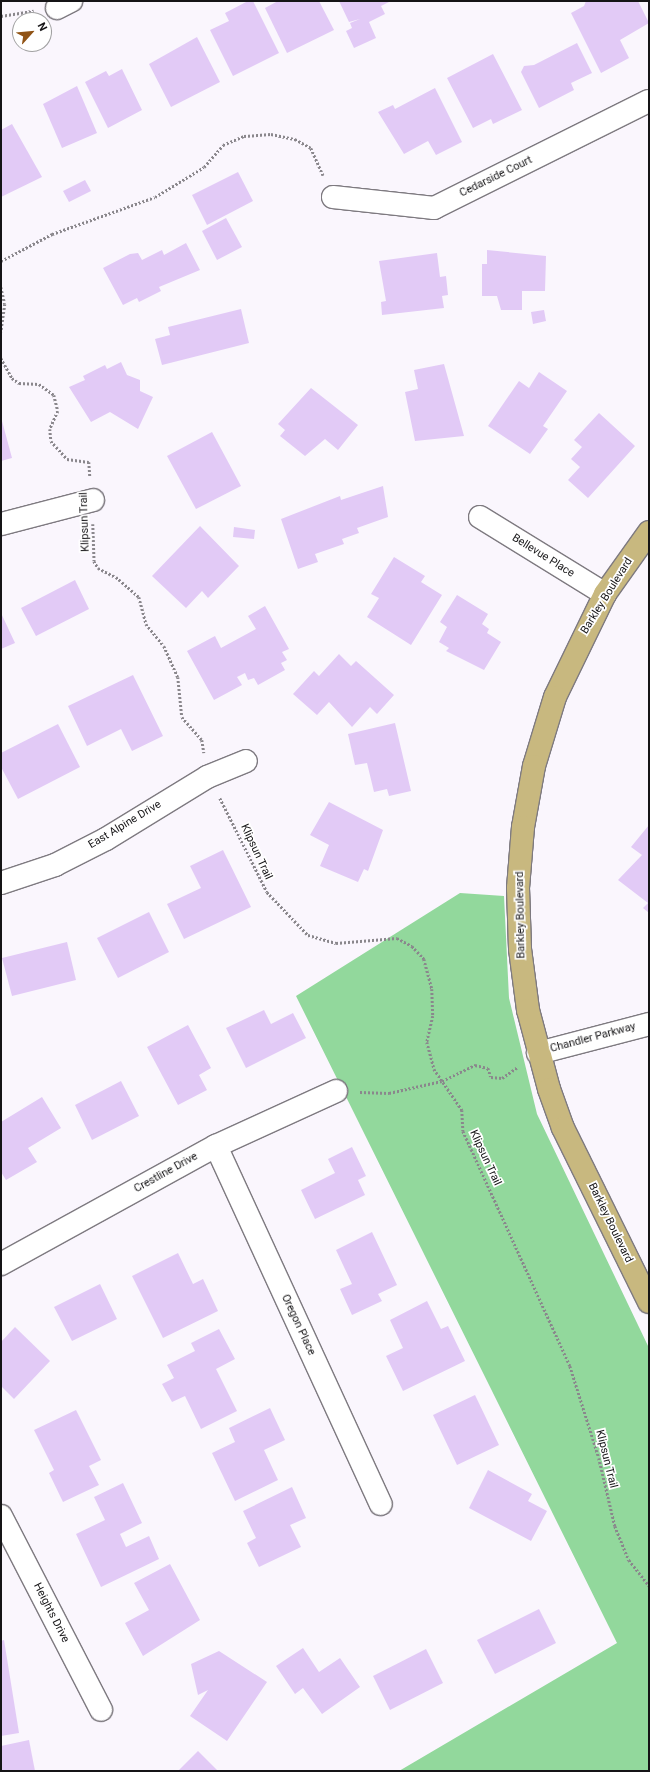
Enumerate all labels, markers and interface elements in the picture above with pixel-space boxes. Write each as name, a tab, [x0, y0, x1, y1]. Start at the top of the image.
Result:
north arrow	[12, 12, 52, 52]
text: N	[35, 20, 50, 33]
street label: Cedarside Court	[458, 154, 534, 200]
street label: Klipsun Trail	[77, 492, 93, 552]
street label: Bellevue Place	[509, 532, 577, 580]
street label: Barkley Boulevard	[578, 556, 636, 636]
street label: East Alpine Drive	[86, 798, 164, 852]
street label: Klipsun Trail	[237, 822, 275, 882]
street label: Barkley Boulevard	[514, 871, 528, 959]
street label: Chandler Parkway	[549, 1020, 637, 1056]
street label: Klipsun Trail	[466, 1128, 504, 1188]
street label: Crestline Drive	[132, 1150, 200, 1196]
street label: Barkley Boulevard	[585, 1181, 635, 1265]
street label: Oregon Place	[278, 1293, 318, 1357]
street label: Klipsun Trail	[592, 1428, 620, 1490]
street label: Heights Drive	[30, 1581, 72, 1645]

